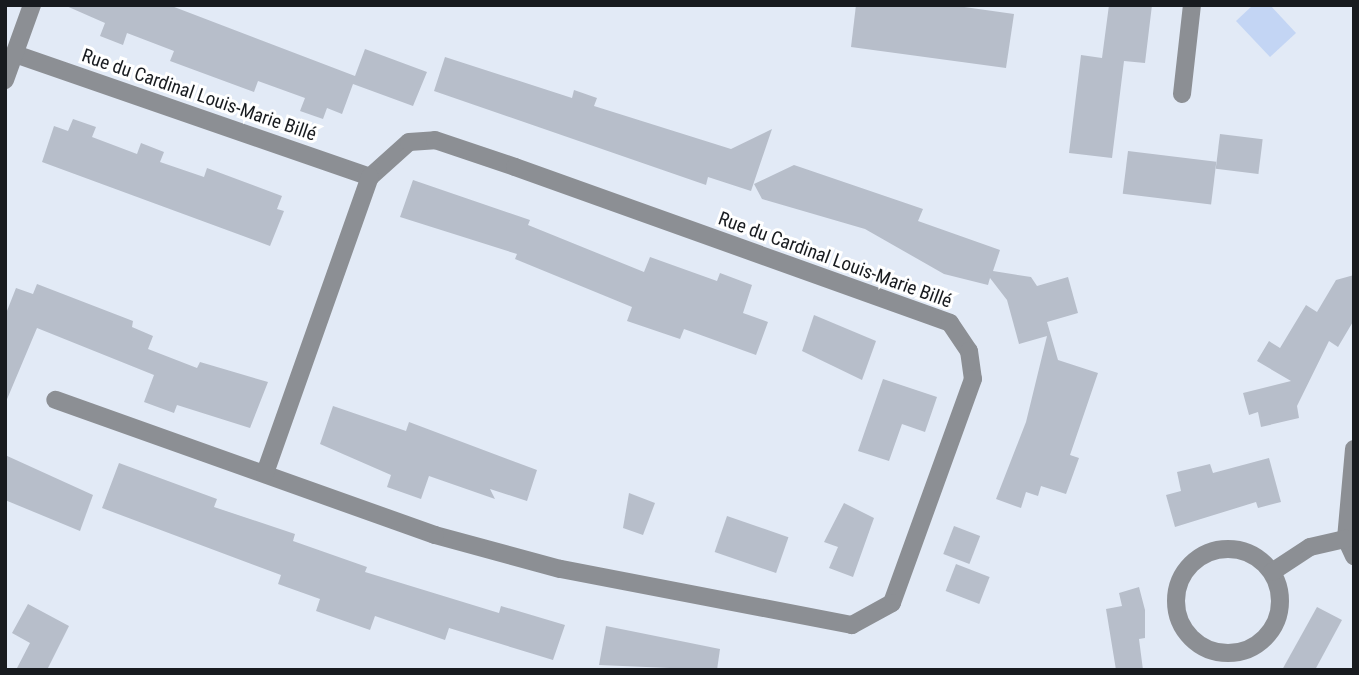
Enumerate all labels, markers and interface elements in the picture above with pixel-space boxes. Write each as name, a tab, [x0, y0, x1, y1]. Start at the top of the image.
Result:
street label: Rue du Cardinal Louis-Marie Billé	[79, 44, 319, 146]
street label: Rue du Cardinal Louis-Marie Billé	[715, 207, 955, 313]

